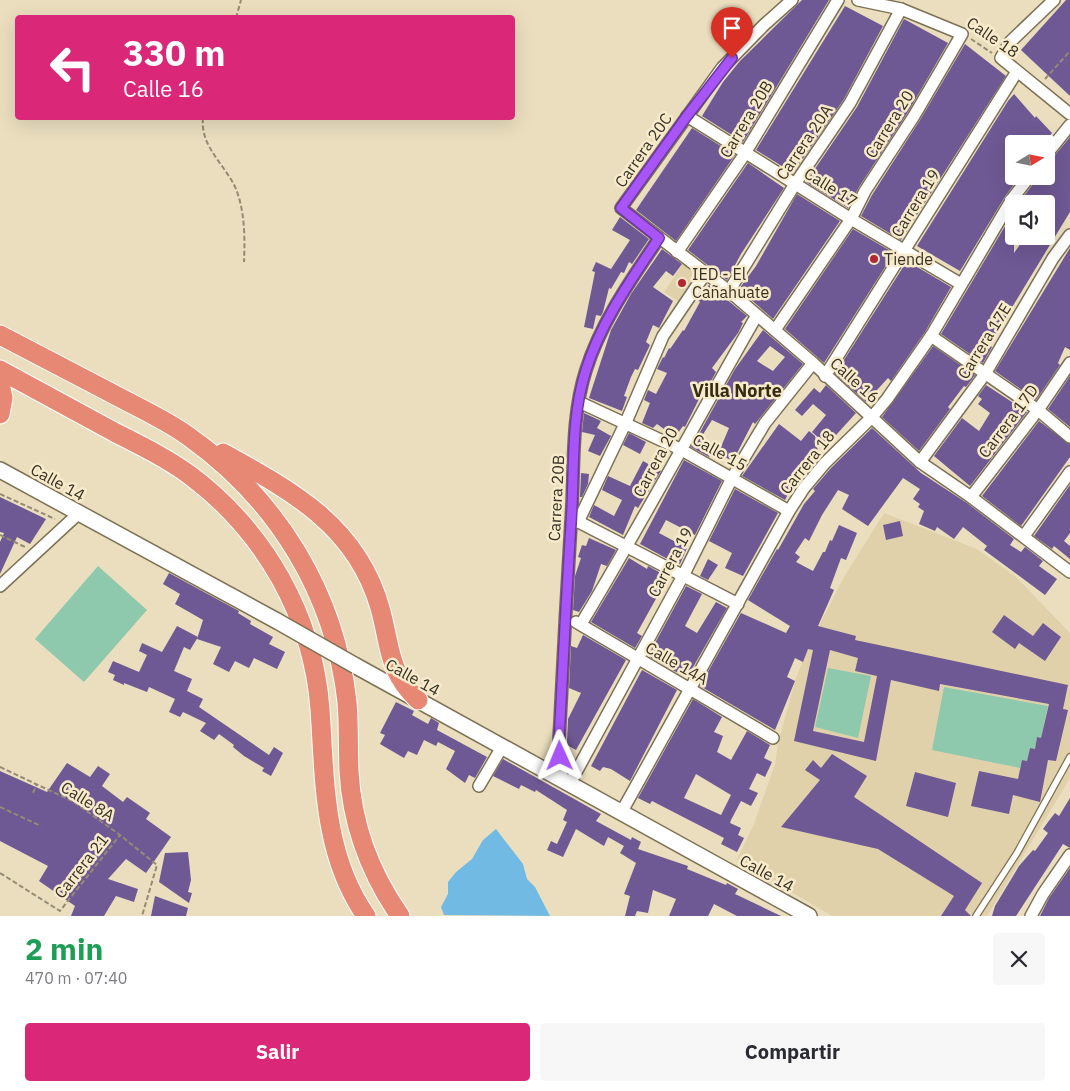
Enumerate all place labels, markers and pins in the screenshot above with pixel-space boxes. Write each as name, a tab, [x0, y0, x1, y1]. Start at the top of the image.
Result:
pin	[711, 7, 753, 58]
place label: Tiende	[884, 249, 933, 269]
marker: Tiende	[868, 253, 880, 265]
place label: IED - El Cañahuate	[692, 264, 769, 302]
marker: IED - El Cañahuate	[676, 277, 688, 289]

